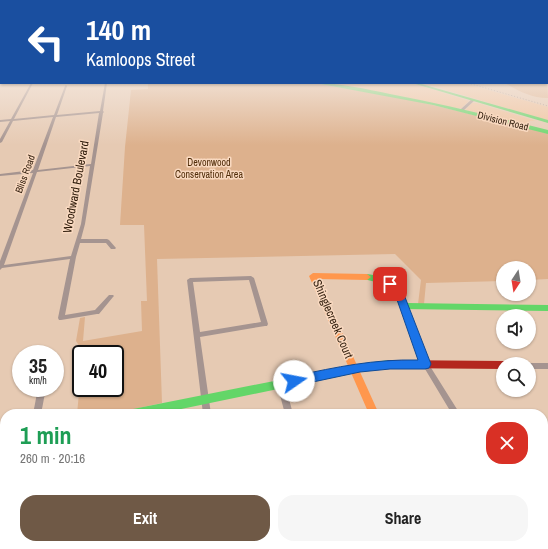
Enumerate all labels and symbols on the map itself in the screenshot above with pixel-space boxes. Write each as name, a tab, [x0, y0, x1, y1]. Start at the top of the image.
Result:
street label: Division Road	[476, 108, 530, 134]
street label: Woodward Boulevard	[59, 139, 93, 235]
street label: Bliss Road	[12, 153, 38, 195]
park label: Devonwood Conservation Area	[175, 156, 243, 181]
north arrow	[496, 261, 536, 301]
pin	[373, 267, 407, 301]
street label: Shinglecreek Court	[309, 277, 357, 361]
speed limit sign: 40	[72, 345, 124, 397]
position arrow	[273, 360, 315, 402]

